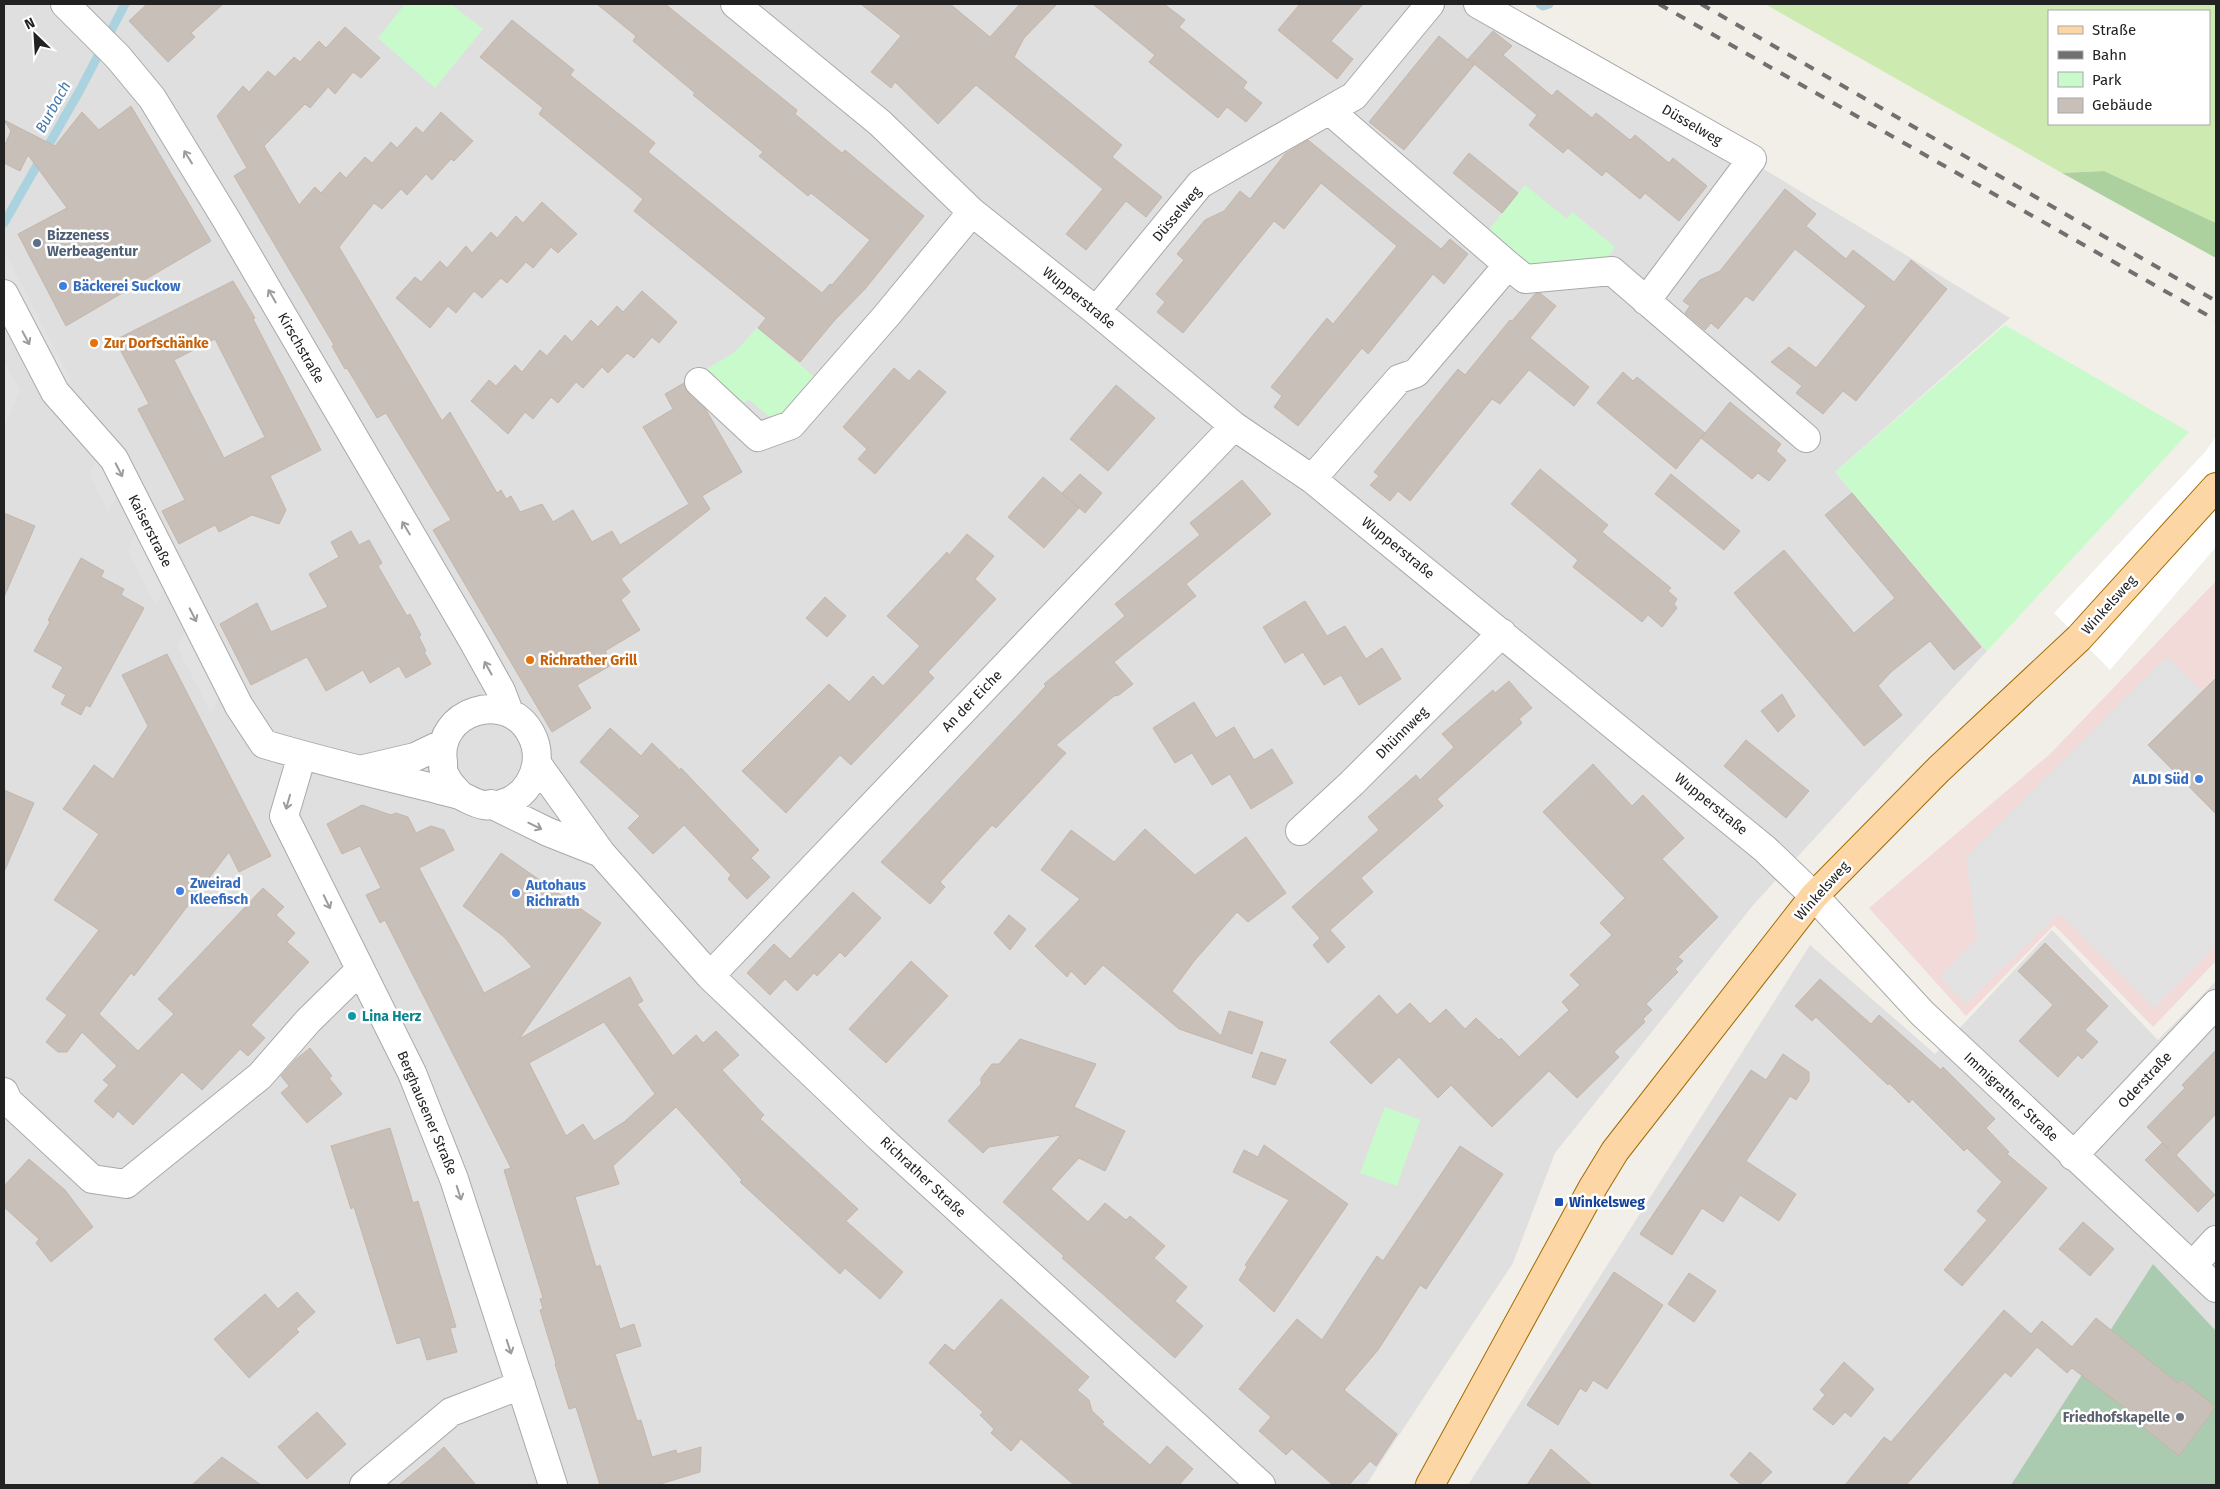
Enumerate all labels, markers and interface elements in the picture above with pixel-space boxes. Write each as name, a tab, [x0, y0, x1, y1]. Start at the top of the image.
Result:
north arrow	[10, 10, 60, 60]
legend	[2048, 10, 2210, 125]
text: N	[22, 14, 38, 33]
text: Straße	[2092, 21, 2136, 39]
text: Bahn	[2092, 46, 2127, 64]
text: Park	[2092, 71, 2122, 89]
water label: Burbach	[31, 78, 75, 136]
text: Gebäude	[2092, 96, 2152, 114]
street label: Düsselweg	[1659, 101, 1726, 149]
one-way arrow	[183, 150, 193, 164]
street label: Düsselweg	[1149, 182, 1205, 245]
place label: Bizzeness Werbeagentur	[47, 227, 138, 260]
marker: Bizzeness Werbeagentur	[31, 237, 43, 249]
street label: Wupperstraße	[1039, 263, 1119, 333]
place label: Bäckerei Suckow	[73, 278, 181, 295]
marker: Bäckerei Suckow	[57, 280, 69, 292]
one-way arrow	[266, 290, 276, 304]
street label: Kirschstraße	[274, 310, 328, 386]
one-way arrow	[21, 330, 31, 345]
place label: Zur Dorfschänke	[104, 335, 209, 352]
marker: Zur Dorfschänke	[88, 337, 100, 349]
one-way arrow	[114, 462, 124, 477]
street label: Kaiserstraße	[124, 492, 176, 570]
street label: Wupperstraße	[1358, 513, 1438, 583]
one-way arrow	[401, 521, 411, 535]
street label: Winkelsweg	[2078, 571, 2141, 638]
one-way arrow	[188, 607, 198, 622]
place label: Richrather Grill	[540, 652, 638, 669]
marker: Richrather Grill	[524, 654, 536, 666]
one-way arrow	[483, 661, 493, 675]
street label: An der Eiche	[938, 667, 1006, 735]
street label: Dhünnweg	[1372, 703, 1432, 763]
street label: Wupperstraße	[1671, 769, 1751, 839]
place label: ALDI Süd	[2132, 771, 2189, 788]
marker: ALDI Süd	[2193, 773, 2205, 785]
one-way arrow	[283, 794, 293, 810]
one-way arrow	[527, 821, 542, 831]
street label: Winkelsweg	[1791, 857, 1854, 924]
place label: Zweirad Kleefisch	[190, 875, 248, 908]
place label: Autohaus Richrath	[525, 877, 586, 910]
marker: Zweirad Kleefisch	[174, 885, 186, 897]
marker: Autohaus Richrath	[510, 887, 522, 899]
one-way arrow	[322, 894, 332, 909]
place label: Lina Herz	[362, 1008, 422, 1025]
marker: Lina Herz	[346, 1010, 358, 1022]
street label: Oderstraße	[2115, 1048, 2175, 1112]
street label: Berghausener Straße	[393, 1049, 461, 1177]
street label: Immigrather Straße	[1960, 1049, 2062, 1145]
street label: Richrather Straße	[877, 1133, 969, 1221]
one-way arrow	[454, 1184, 464, 1200]
place label: Winkelsweg	[1569, 1194, 1645, 1211]
marker: Winkelsweg	[1553, 1196, 1565, 1208]
one-way arrow	[505, 1339, 514, 1355]
place label: Friedhofskapelle	[2063, 1409, 2170, 1426]
marker: Friedhofskapelle	[2174, 1411, 2186, 1423]

